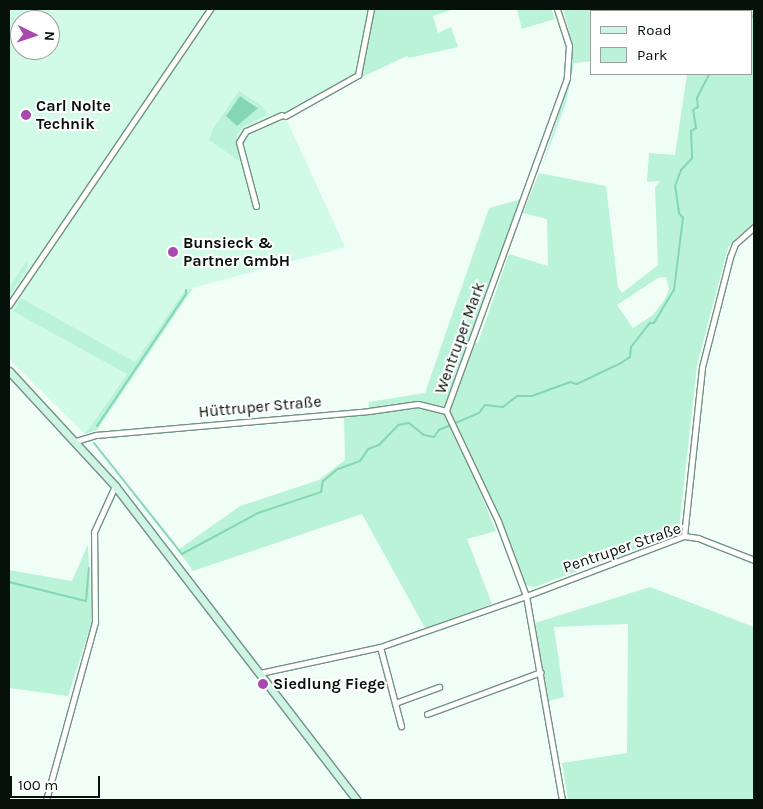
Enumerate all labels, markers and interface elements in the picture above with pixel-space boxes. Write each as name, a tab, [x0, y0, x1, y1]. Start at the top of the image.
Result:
north arrow	[10, 10, 60, 60]
legend	[590, 10, 753, 75]
text: Road	[637, 21, 672, 39]
text: N	[41, 30, 58, 42]
text: Park	[637, 46, 667, 64]
place label: Carl Nolte Technik	[36, 96, 111, 134]
marker: Carl Nolte Technik	[20, 109, 32, 121]
place label: Bunsieck & Partner GmbH	[183, 233, 290, 271]
marker: Bunsieck & Partner GmbH	[167, 246, 179, 258]
street label: Wentruper Mark	[431, 280, 489, 396]
street label: Hüttruper Straße	[198, 392, 322, 422]
street label: Pentruper Straße	[560, 519, 684, 577]
place label: Siedlung Fiege	[273, 674, 385, 694]
marker: Siedlung Fiege	[257, 678, 269, 690]
scale bar	[12, 766, 102, 798]
text: 100 m	[18, 776, 58, 794]

